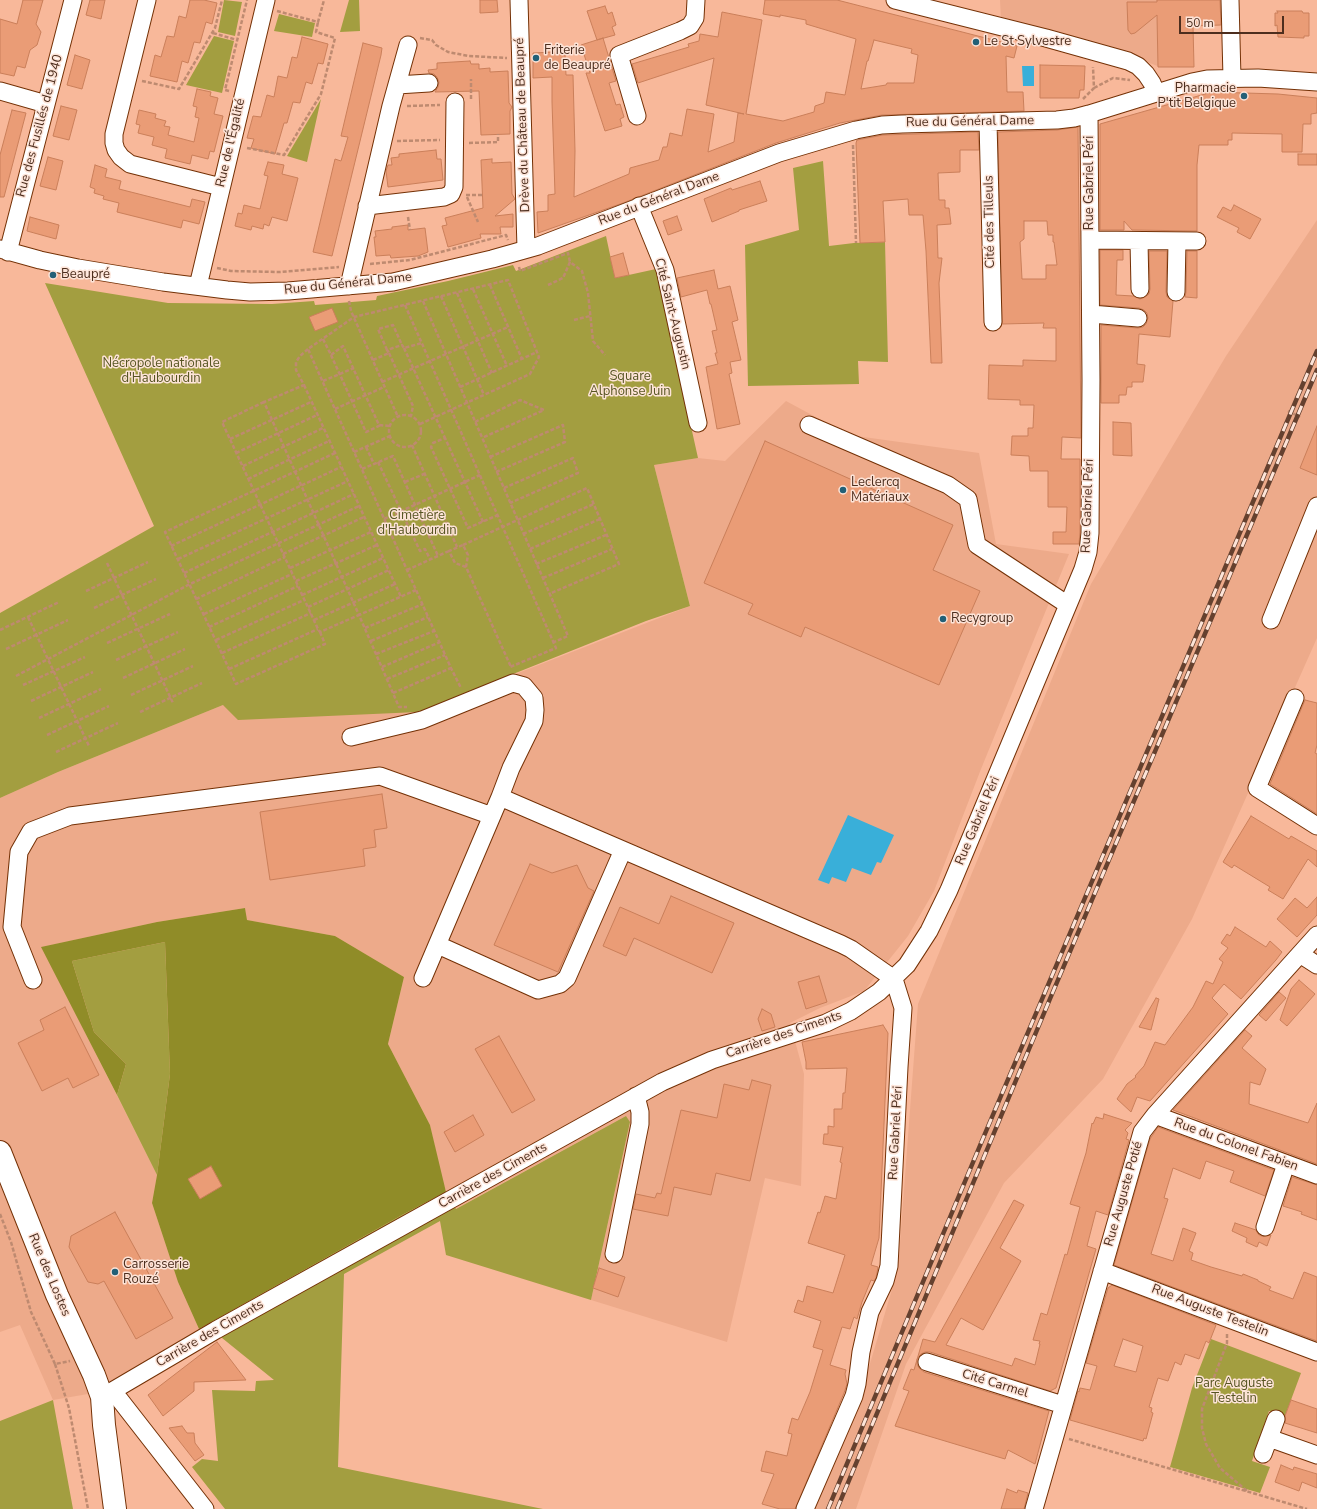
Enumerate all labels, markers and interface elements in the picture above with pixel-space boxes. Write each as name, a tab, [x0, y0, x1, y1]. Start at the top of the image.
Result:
scale bar	[1181, 8, 1286, 34]
text: 50 m	[1186, 15, 1214, 31]
place label: Le St Sylvestre	[984, 34, 1071, 50]
street label: Drève du Château de Beaupré	[512, 37, 534, 213]
marker: Le St Sylvestre	[971, 37, 981, 47]
place label: Friterie de Beaupré	[544, 43, 611, 74]
street label: Rue des Fusillés de 1940	[13, 53, 67, 199]
marker: Friterie de Beaupré	[531, 53, 541, 63]
place label: Pharmacie P'tit Belgique	[1158, 81, 1236, 112]
marker: Pharmacie P'tit Belgique	[1239, 91, 1249, 101]
street label: Rue de l'Égalité	[213, 97, 249, 189]
street label: Rue du Général Dame	[906, 113, 1034, 131]
street label: Rue Gabriel Péri	[1082, 136, 1098, 230]
street label: Rue du Général Dame	[596, 169, 722, 229]
street label: Cité des Tilleuls	[981, 175, 999, 269]
street label: Cité Saint-Augustin	[651, 257, 693, 371]
place label: Beaupré	[61, 267, 110, 283]
marker: Beaupré	[48, 270, 58, 280]
street label: Rue du Général Dame	[283, 270, 413, 298]
park label: Nécropole nationale d'Haubourdin	[102, 356, 220, 387]
park label: Square Alphonse Juin	[589, 369, 671, 400]
street label: Rue Gabriel Péri	[1079, 459, 1097, 553]
place label: Leclercq Matériaux	[851, 475, 909, 506]
marker: Leclercq Matériaux	[838, 485, 848, 495]
park label: Cimetière d'Haubourdin	[377, 508, 457, 539]
place label: Recygroup	[951, 611, 1013, 627]
marker: Recygroup	[938, 614, 948, 624]
street label: Rue Gabriel Péri	[952, 774, 1004, 868]
street label: Carrière des Ciments	[724, 1008, 844, 1062]
street label: Rue Gabriel Péri	[886, 1085, 906, 1181]
street label: Rue du Colonel Fabien	[1172, 1115, 1300, 1175]
street label: Carrière des Ciments	[436, 1140, 550, 1212]
street label: Rue Auguste Potié	[1102, 1140, 1146, 1248]
street label: Rue des Lostes	[25, 1231, 73, 1319]
place label: Carrosserie Rouzé	[123, 1257, 189, 1288]
marker: Carrosserie Rouzé	[110, 1267, 120, 1277]
street label: Rue Auguste Testelin	[1149, 1281, 1271, 1341]
street label: Carrière des Ciments	[153, 1297, 267, 1371]
street label: Cité Carmel	[960, 1367, 1030, 1401]
park label: Parc Auguste Testelin	[1195, 1376, 1273, 1407]

